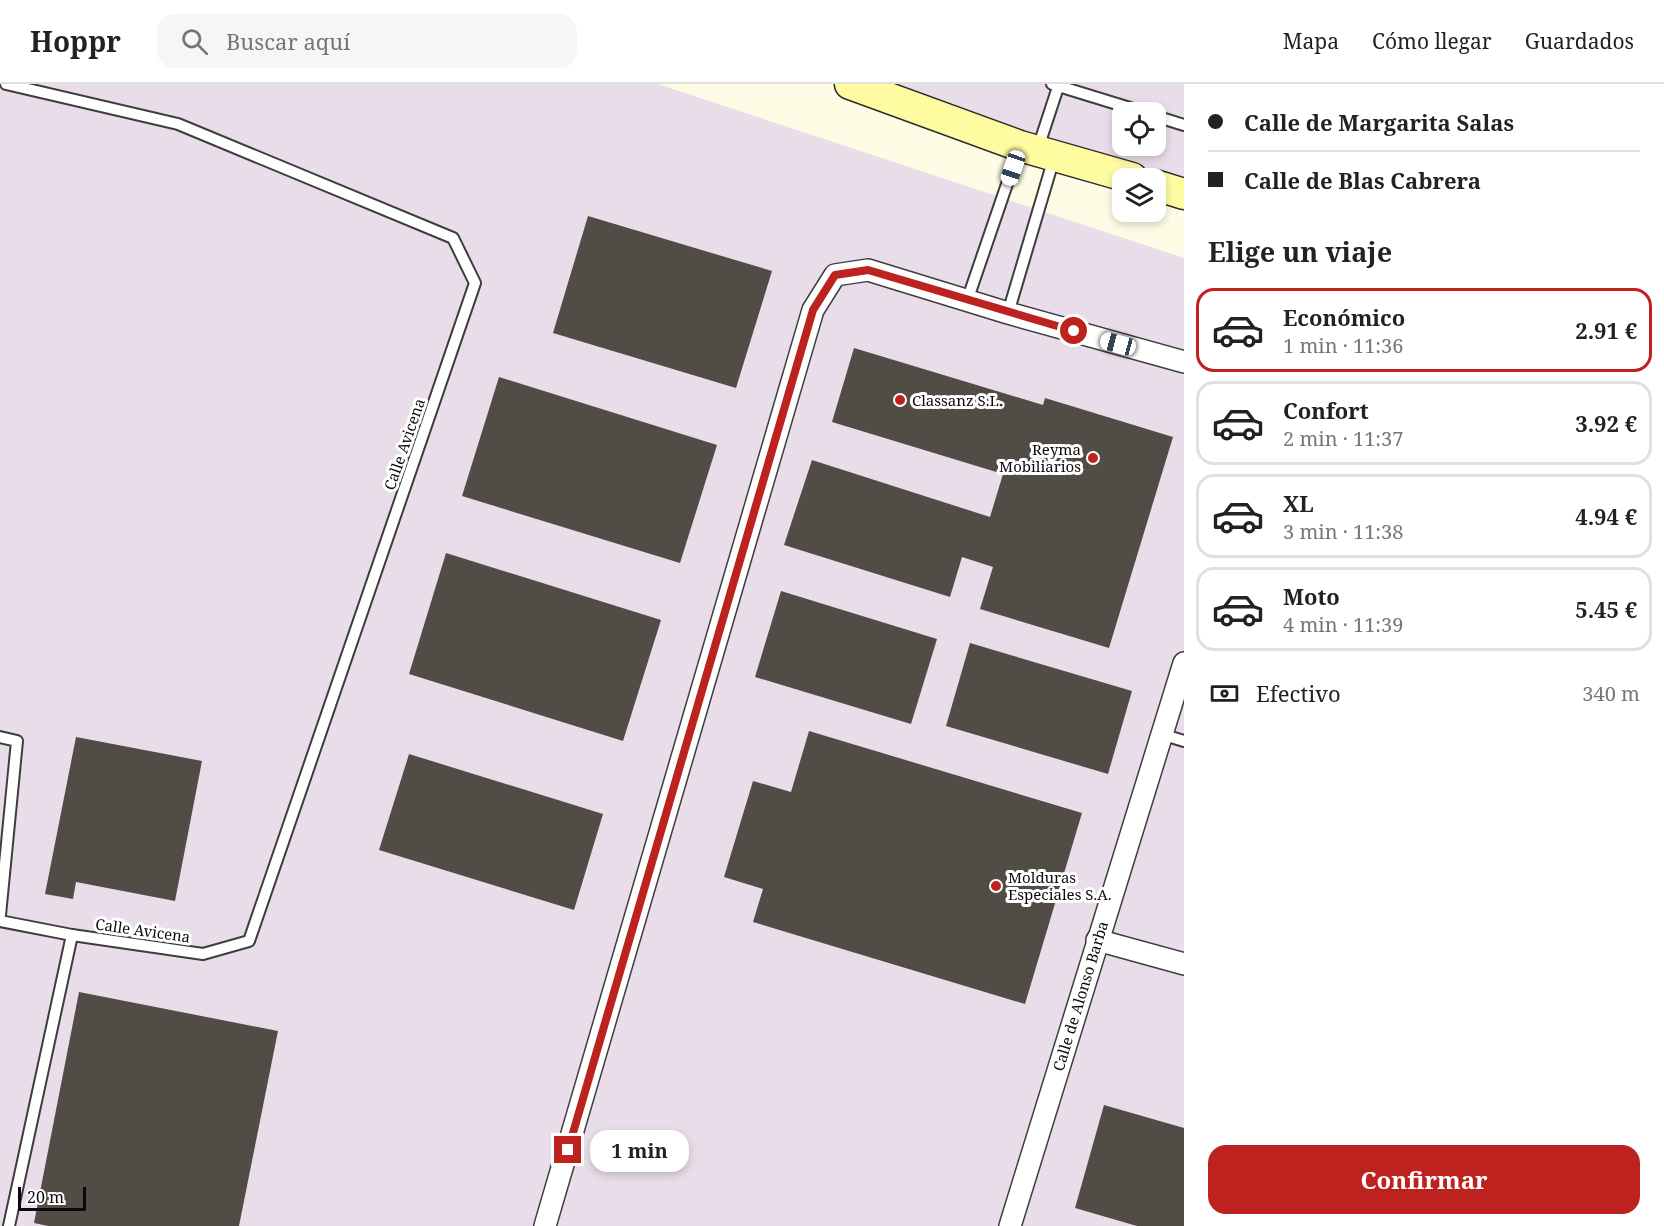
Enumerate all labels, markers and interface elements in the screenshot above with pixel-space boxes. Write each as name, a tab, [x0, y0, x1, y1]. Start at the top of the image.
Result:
search box	[157, 14, 577, 68]
text: Hoppr	[30, 22, 121, 60]
icon: search	[178, 25, 211, 58]
text: Buscar aquí	[226, 26, 350, 56]
text: Mapa	[1283, 27, 1339, 55]
text: Cómo llegar	[1372, 27, 1492, 55]
text: Guardados	[1525, 27, 1634, 55]
map controls	[1112, 102, 1166, 222]
button: locate	[1112, 102, 1166, 156]
text: Calle de Margarita Salas	[1244, 107, 1514, 137]
car	[999, 148, 1027, 188]
text: Calle de Blas Cabrera	[1244, 165, 1481, 195]
button: layers	[1112, 168, 1166, 222]
text: Elige un viaje	[1208, 233, 1392, 270]
text: Económico	[1283, 302, 1405, 332]
icon: car	[1211, 303, 1265, 357]
text: 2.91 €	[1575, 315, 1637, 345]
route start	[1060, 317, 1087, 344]
car	[1098, 331, 1138, 357]
text: 1 min · 11:36	[1283, 332, 1403, 359]
place label: Classanz S.L.	[912, 390, 1003, 410]
marker: Classanz S.L.	[893, 393, 907, 407]
text: Confort	[1283, 395, 1369, 425]
street label: Calle Avicena	[379, 396, 429, 492]
icon: car	[1211, 396, 1265, 450]
text: 3.92 €	[1575, 408, 1637, 438]
text: 2 min · 11:37	[1283, 425, 1403, 452]
place label: Reyma Mobiliarios	[999, 439, 1081, 476]
marker: Reyma Mobiliarios	[1086, 451, 1100, 465]
text: XL	[1283, 488, 1314, 518]
icon: car	[1211, 489, 1265, 543]
text: 4.94 €	[1575, 501, 1637, 531]
text: 3 min · 11:38	[1283, 518, 1403, 545]
text: Moto	[1283, 581, 1340, 611]
icon: car	[1211, 582, 1265, 636]
text: 5.45 €	[1575, 594, 1637, 624]
text: 4 min · 11:39	[1283, 611, 1403, 638]
icon: cash	[1208, 677, 1241, 710]
text: Efectivo	[1256, 678, 1341, 708]
text: 340 m	[1582, 680, 1640, 707]
place label: Molduras Especiales S.A.	[1008, 867, 1112, 904]
marker: Molduras Especiales S.A.	[989, 879, 1003, 893]
street label: Calle Avicena	[94, 913, 192, 947]
street label: Calle de Alonso Barba	[1048, 919, 1112, 1073]
callout: 1 min	[589, 1129, 688, 1171]
route end	[554, 1136, 581, 1163]
text: 1 min	[611, 1137, 668, 1164]
button: Confirmar	[1208, 1145, 1640, 1214]
scale bar	[18, 1184, 86, 1212]
text: 20 m	[27, 1186, 64, 1208]

